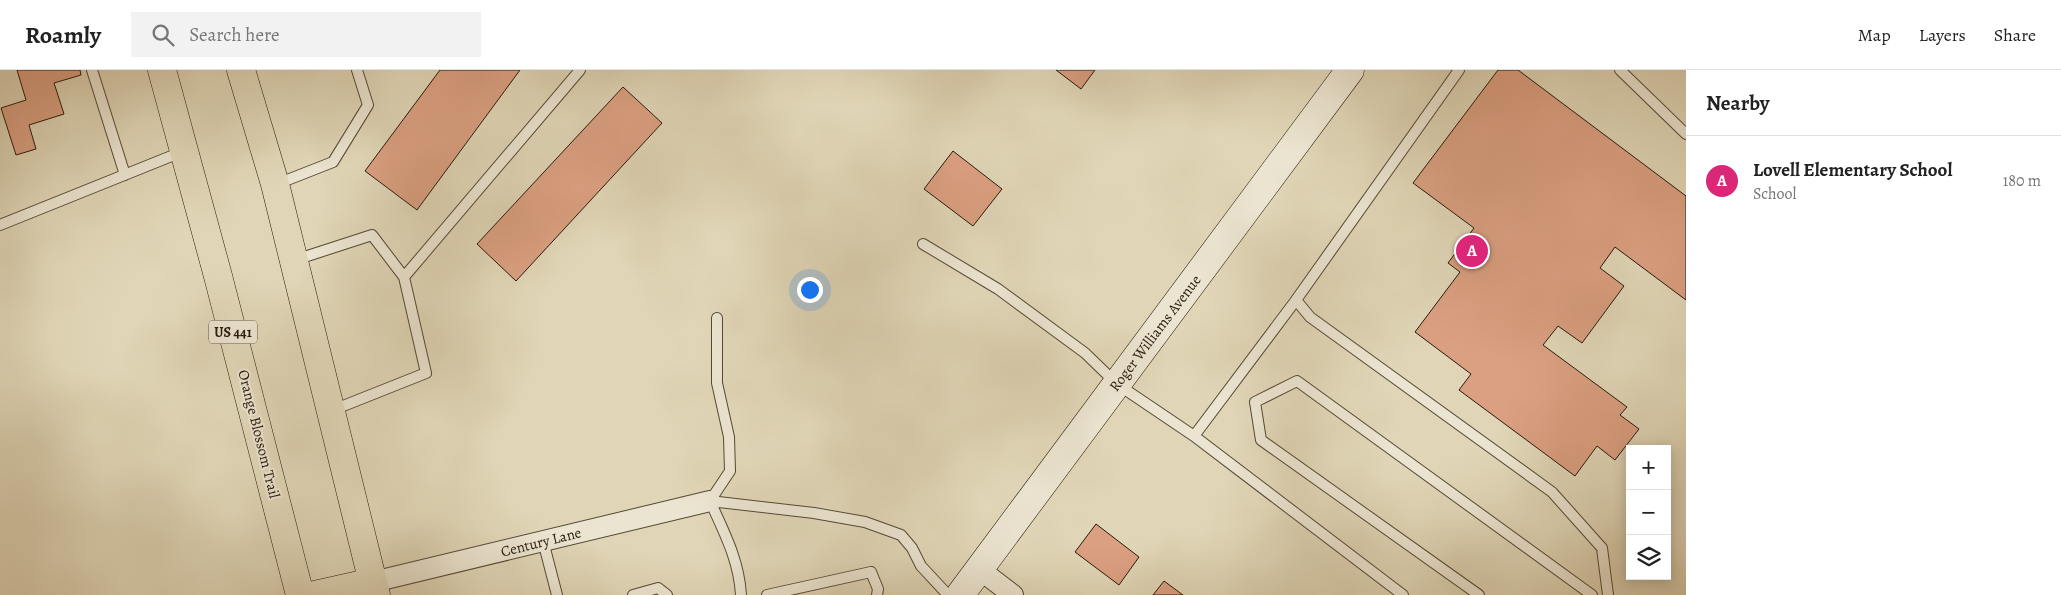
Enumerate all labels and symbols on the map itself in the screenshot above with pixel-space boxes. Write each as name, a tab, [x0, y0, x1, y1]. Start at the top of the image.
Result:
pin: A	[1456, 232, 1488, 270]
street label: Roger Williams Avenue	[1104, 270, 1206, 395]
your location	[797, 277, 823, 303]
road number: US 441	[209, 320, 257, 344]
street label: Orange Blossom Trail	[233, 368, 285, 501]
street label: Century Lane	[499, 522, 584, 562]

